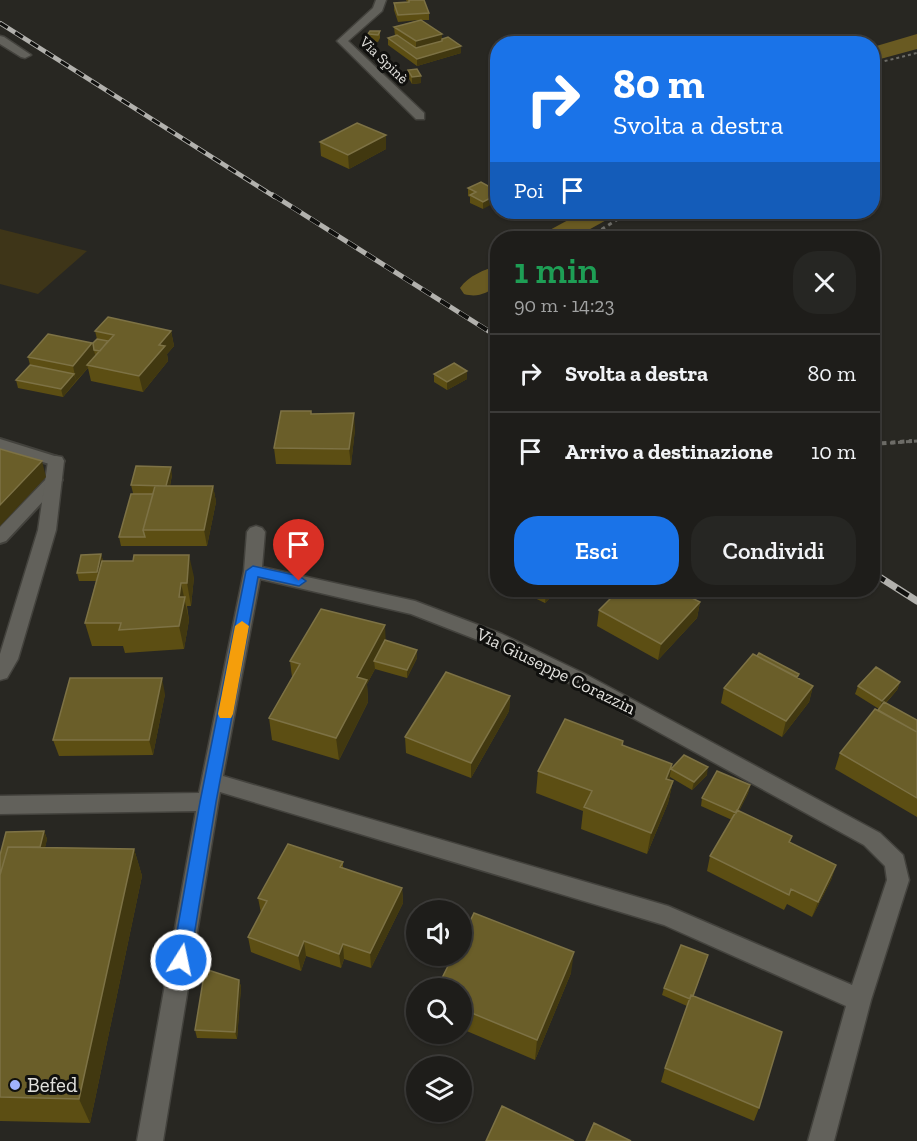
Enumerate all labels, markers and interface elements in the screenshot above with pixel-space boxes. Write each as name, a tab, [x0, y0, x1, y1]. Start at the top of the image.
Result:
street label: Via Spinè	[355, 32, 412, 87]
text: 80 m	[613, 58, 704, 109]
icon: right	[514, 60, 592, 138]
text: Svolta a destra	[613, 109, 784, 141]
icon: arrive	[556, 174, 589, 207]
text: Poi	[514, 177, 544, 204]
text: 1 min	[514, 249, 599, 292]
button: close	[793, 251, 856, 314]
text: 90 m · 14:23	[514, 293, 614, 317]
icon: right	[514, 357, 547, 390]
text: Svolta a destra	[565, 360, 708, 387]
text: 80 m	[808, 360, 856, 387]
icon: arrive	[514, 435, 547, 468]
text: Arrivo a destinazione	[565, 438, 773, 465]
text: 10 m	[811, 438, 856, 465]
button: Esci	[514, 516, 679, 585]
button: Condividi	[691, 516, 856, 585]
pin	[273, 519, 324, 581]
icon: arrive	[282, 528, 315, 561]
street label: Via Giuseppe Corazzin	[472, 622, 640, 719]
map controls	[406, 900, 472, 1122]
button: sound	[406, 900, 472, 966]
position arrow	[149, 928, 213, 992]
button: search	[406, 978, 472, 1044]
button: layers	[406, 1056, 472, 1122]
place label: Befed	[27, 1072, 78, 1097]
marker: Befed	[8, 1078, 22, 1092]

